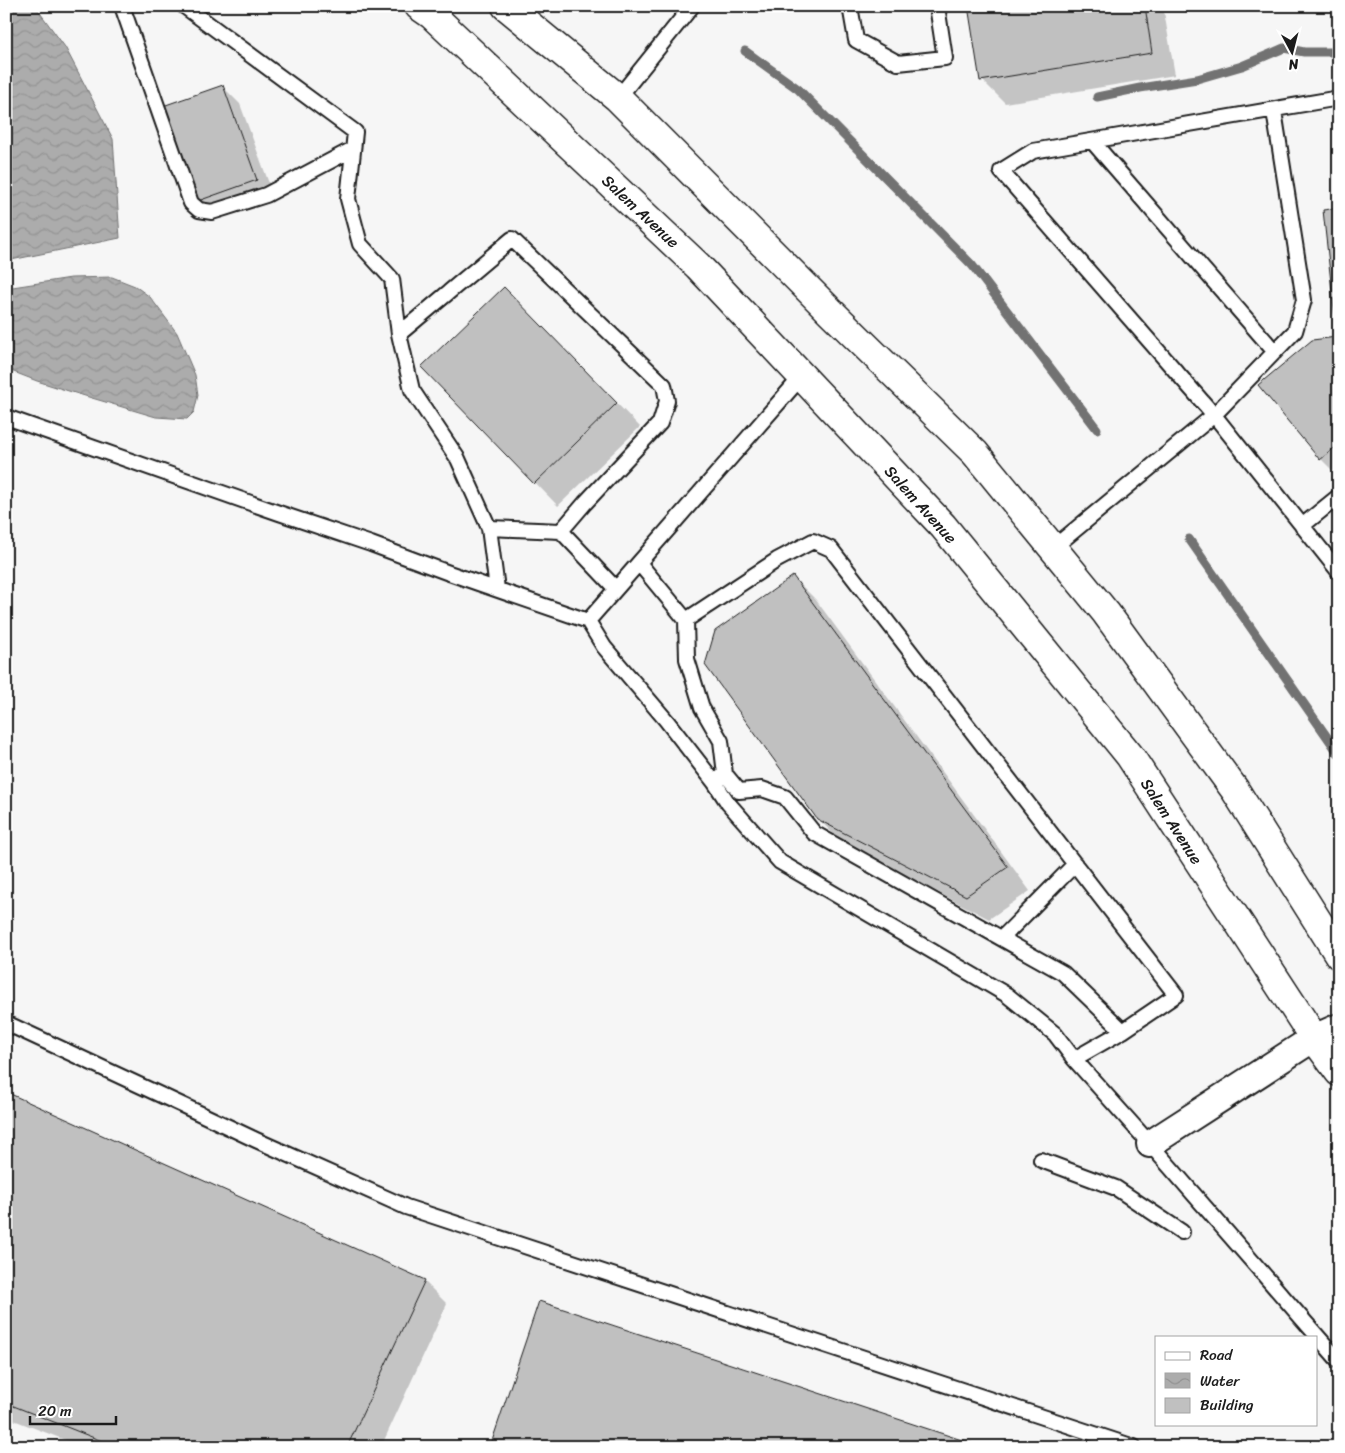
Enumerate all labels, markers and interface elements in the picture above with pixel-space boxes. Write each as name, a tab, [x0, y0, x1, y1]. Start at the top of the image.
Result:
north arrow	[1268, 28, 1318, 78]
text: N	[1287, 51, 1301, 77]
street label: Salem Avenue	[595, 167, 687, 256]
street label: Salem Avenue	[877, 458, 964, 551]
street label: Salem Avenue	[1133, 772, 1211, 870]
legend	[1155, 1336, 1318, 1426]
text: Road	[1200, 1342, 1233, 1368]
text: Water	[1200, 1368, 1240, 1394]
text: Building	[1200, 1392, 1254, 1418]
scale bar	[30, 1393, 116, 1425]
text: 20 m	[38, 1398, 72, 1424]

